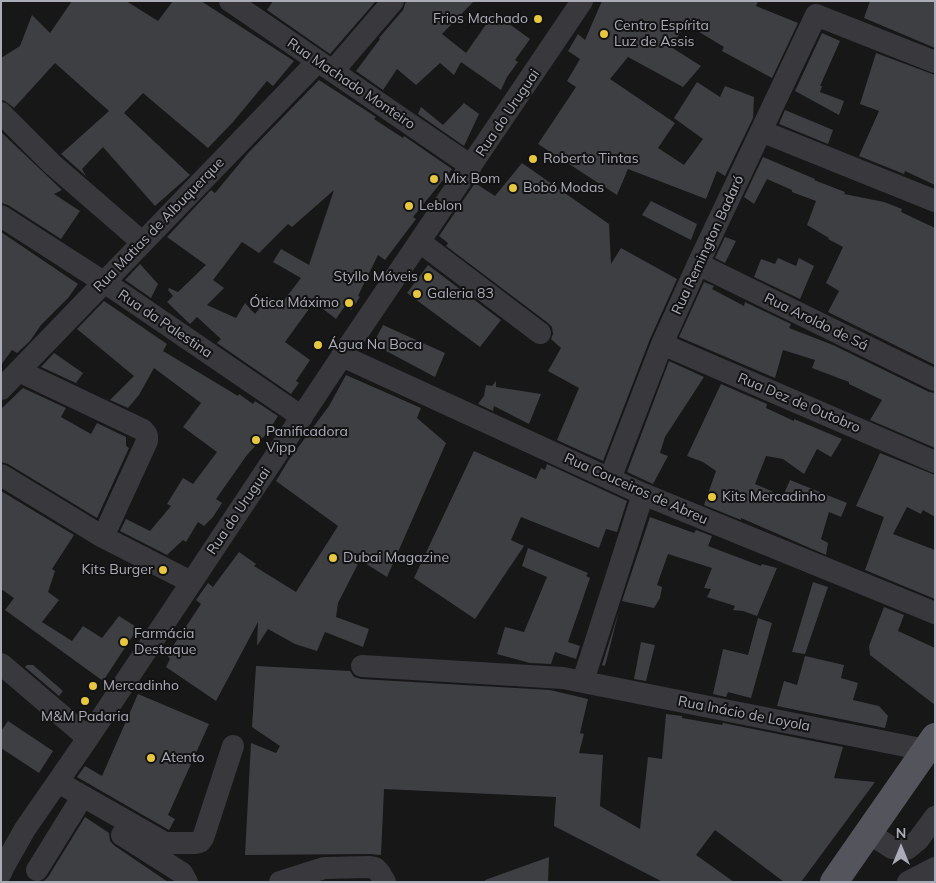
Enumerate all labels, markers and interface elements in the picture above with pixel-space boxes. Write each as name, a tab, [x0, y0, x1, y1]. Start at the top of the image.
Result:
place label: Frios Machado	[433, 11, 528, 27]
marker: Frios Machado	[532, 13, 544, 25]
place label: Centro Espírita Luz de Assis	[614, 18, 709, 50]
marker: Centro Espírita Luz de Assis	[598, 28, 610, 40]
street label: Rua Machado Monteiro	[284, 35, 418, 133]
street label: Rua do Uruguai	[473, 66, 543, 160]
place label: Roberto Tintas	[543, 151, 639, 167]
marker: Roberto Tintas	[527, 153, 539, 165]
street label: Rua Matias de Albuquerque	[90, 154, 228, 296]
place label: Mix Bom	[444, 171, 500, 187]
marker: Mix Bom	[428, 173, 440, 185]
street label: Rua Remington Badaró	[668, 173, 748, 317]
place label: Bobó Modas	[523, 180, 604, 196]
marker: Bobó Modas	[507, 182, 519, 194]
place label: Leblon	[419, 198, 462, 214]
marker: Leblon	[403, 200, 415, 212]
place label: Styllo Móveis	[333, 269, 418, 285]
marker: Styllo Móveis	[422, 271, 434, 283]
street label: Rua da Palestina	[115, 286, 215, 362]
place label: Galeria 83	[427, 286, 494, 302]
marker: Galeria 83	[411, 288, 423, 300]
street label: Rua Aroldo de Sá	[761, 290, 871, 354]
place label: Ótica Máximo	[250, 295, 339, 311]
marker: Ótica Máximo	[343, 297, 355, 309]
place label: Água Na Boca	[328, 337, 422, 353]
marker: Água Na Boca	[312, 339, 324, 351]
street label: Rua Dez de Outobro	[735, 370, 863, 436]
place label: Panificadora Vipp	[266, 424, 348, 457]
marker: Panificadora Vipp	[250, 434, 262, 446]
street label: Rua Couceiros de Abreu	[562, 450, 710, 528]
street label: Rua do Uruguai	[204, 464, 274, 558]
place label: Kits Mercadinho	[722, 489, 826, 505]
marker: Kits Mercadinho	[706, 491, 718, 503]
place label: Dubai Magazine	[343, 550, 449, 566]
marker: Dubai Magazine	[327, 552, 339, 564]
place label: Kits Burger	[82, 562, 153, 578]
marker: Kits Burger	[157, 564, 169, 576]
place label: Farmácia Destaque	[134, 626, 196, 658]
marker: Farmácia Destaque	[118, 636, 130, 648]
place label: Mercadinho	[103, 678, 179, 694]
marker: Mercadinho	[87, 680, 99, 692]
street label: Rua Inácio de Loyola	[677, 693, 811, 735]
marker: M&M Padaria	[79, 695, 91, 707]
place label: M&M Padaria	[41, 709, 129, 725]
place label: Atento	[161, 750, 205, 766]
marker: Atento	[145, 752, 157, 764]
north arrow	[876, 823, 926, 873]
text: N	[896, 824, 906, 842]

